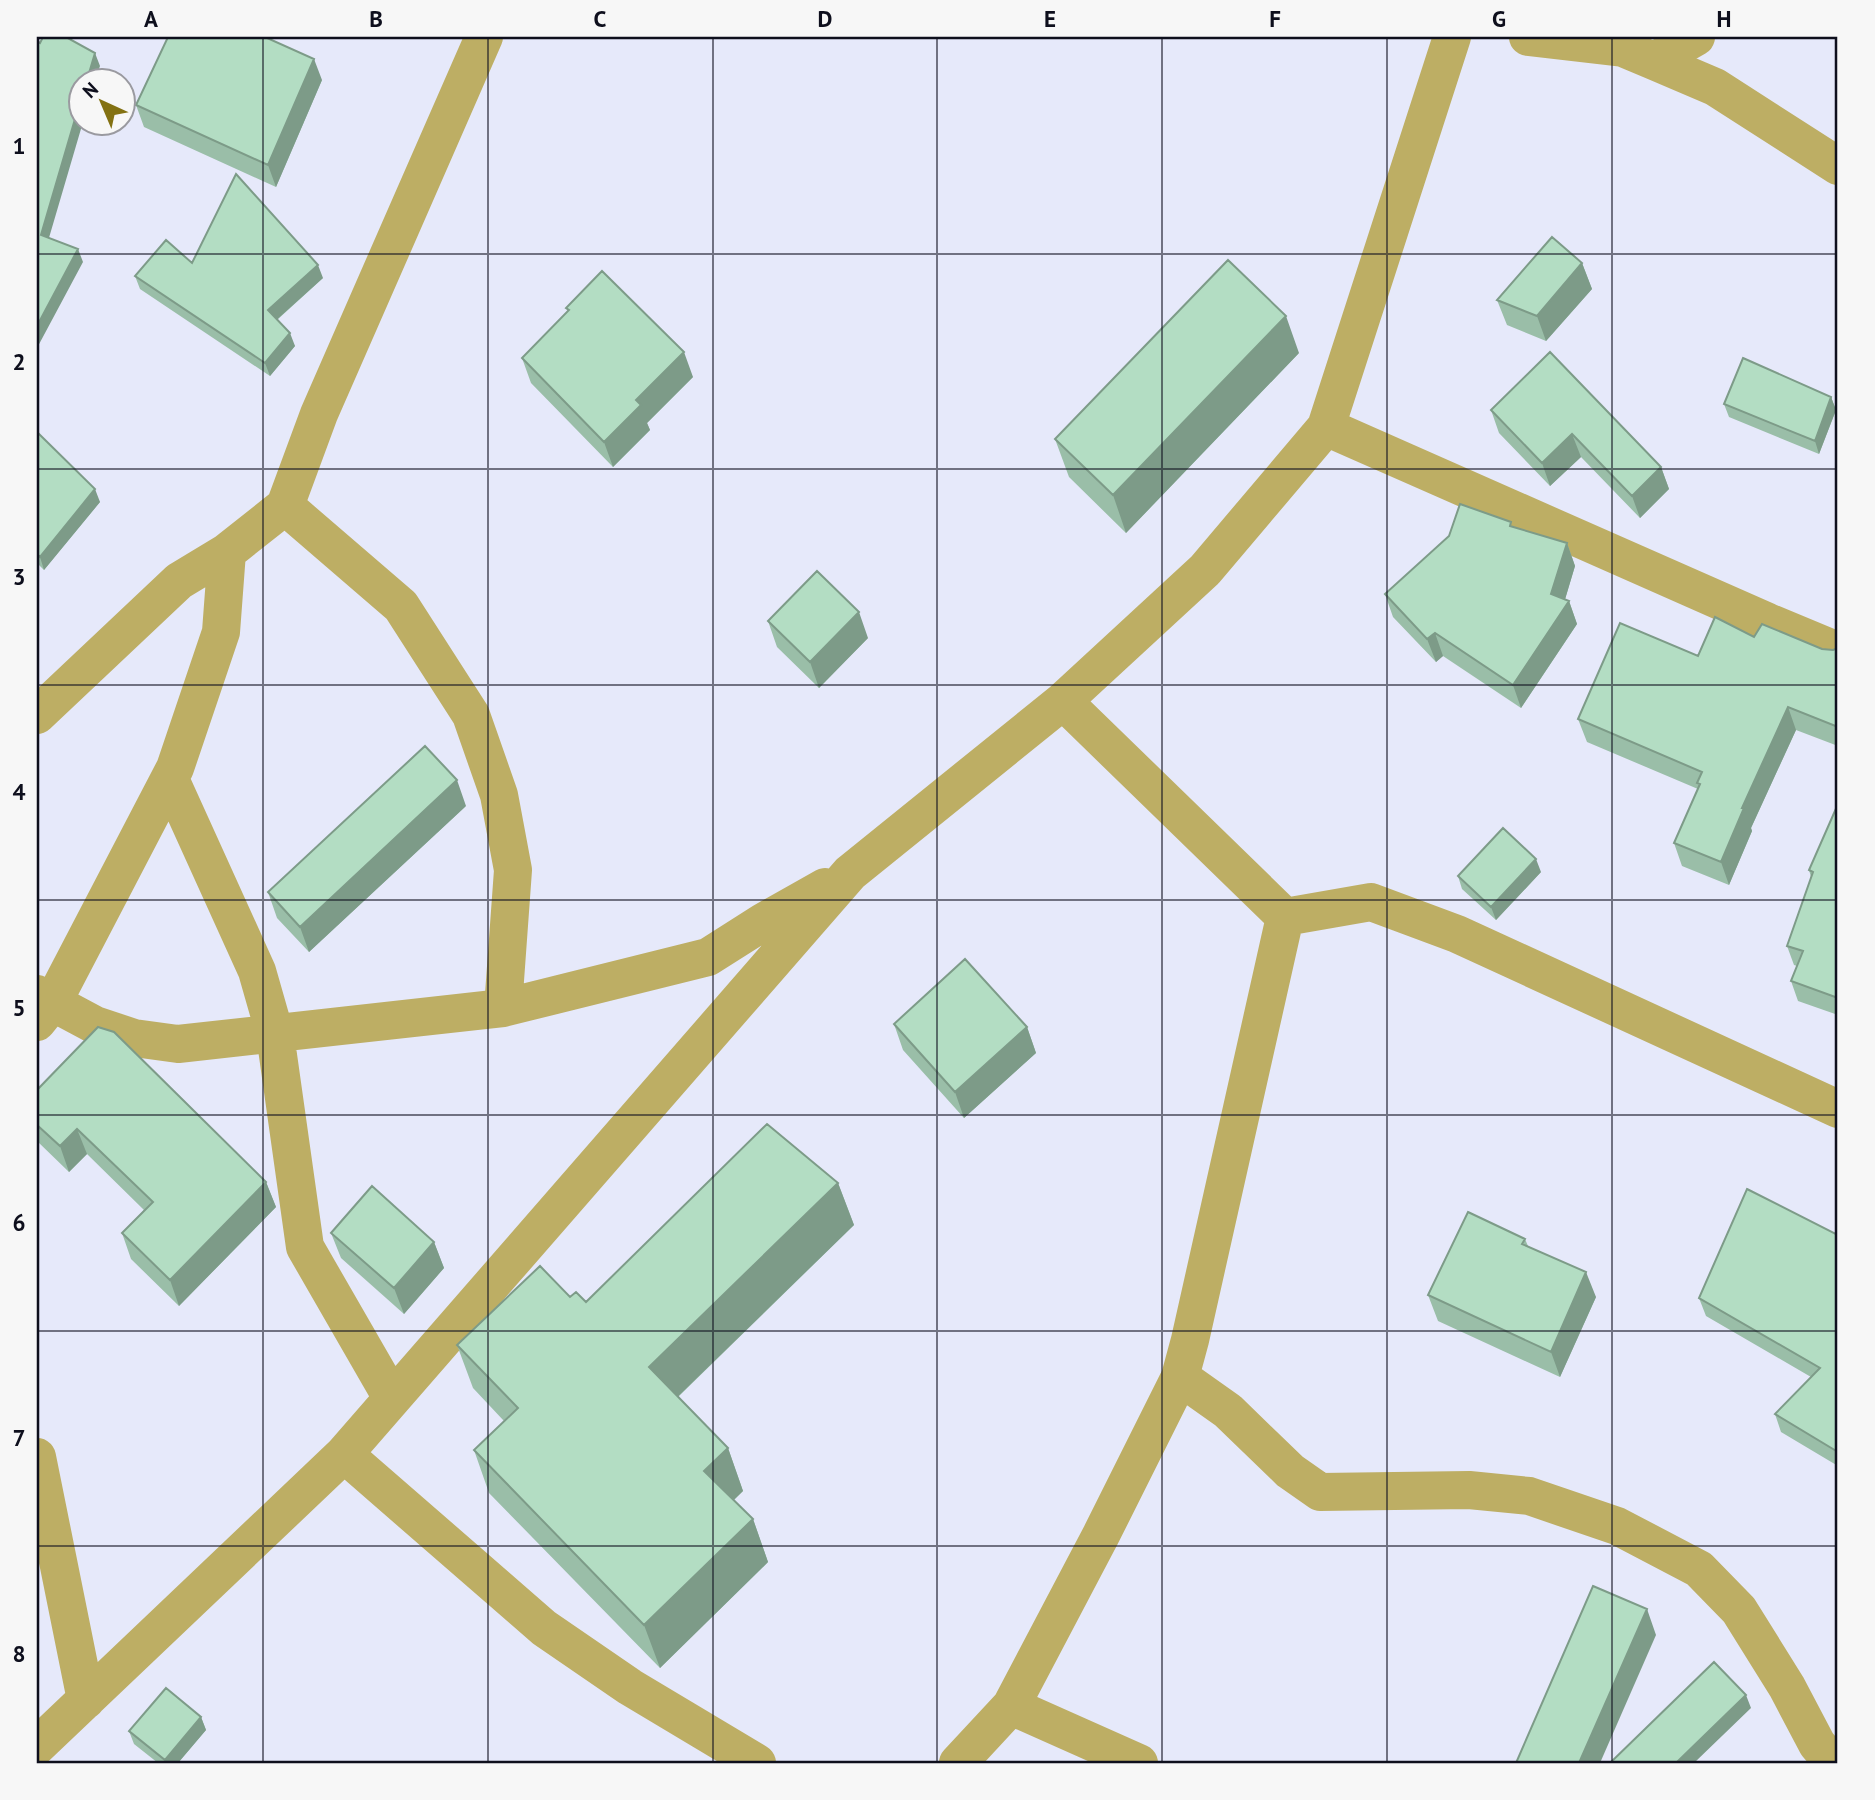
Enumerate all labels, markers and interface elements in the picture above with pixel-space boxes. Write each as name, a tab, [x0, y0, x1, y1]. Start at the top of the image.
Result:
text: A	[144, 4, 158, 33]
text: B	[369, 4, 383, 33]
text: C	[594, 4, 607, 33]
text: D	[818, 4, 832, 33]
text: E	[1044, 4, 1056, 33]
text: F	[1269, 4, 1281, 33]
text: G	[1492, 4, 1506, 33]
text: H	[1717, 4, 1731, 33]
north arrow	[66, 66, 136, 136]
text: N	[77, 77, 103, 103]
text: 1	[12, 131, 26, 160]
text: 2	[12, 347, 26, 376]
text: 3	[12, 562, 26, 591]
text: 4	[12, 777, 26, 806]
text: 5	[12, 993, 26, 1022]
text: 6	[12, 1208, 26, 1237]
text: 7	[12, 1423, 26, 1452]
text: 8	[12, 1639, 26, 1668]

